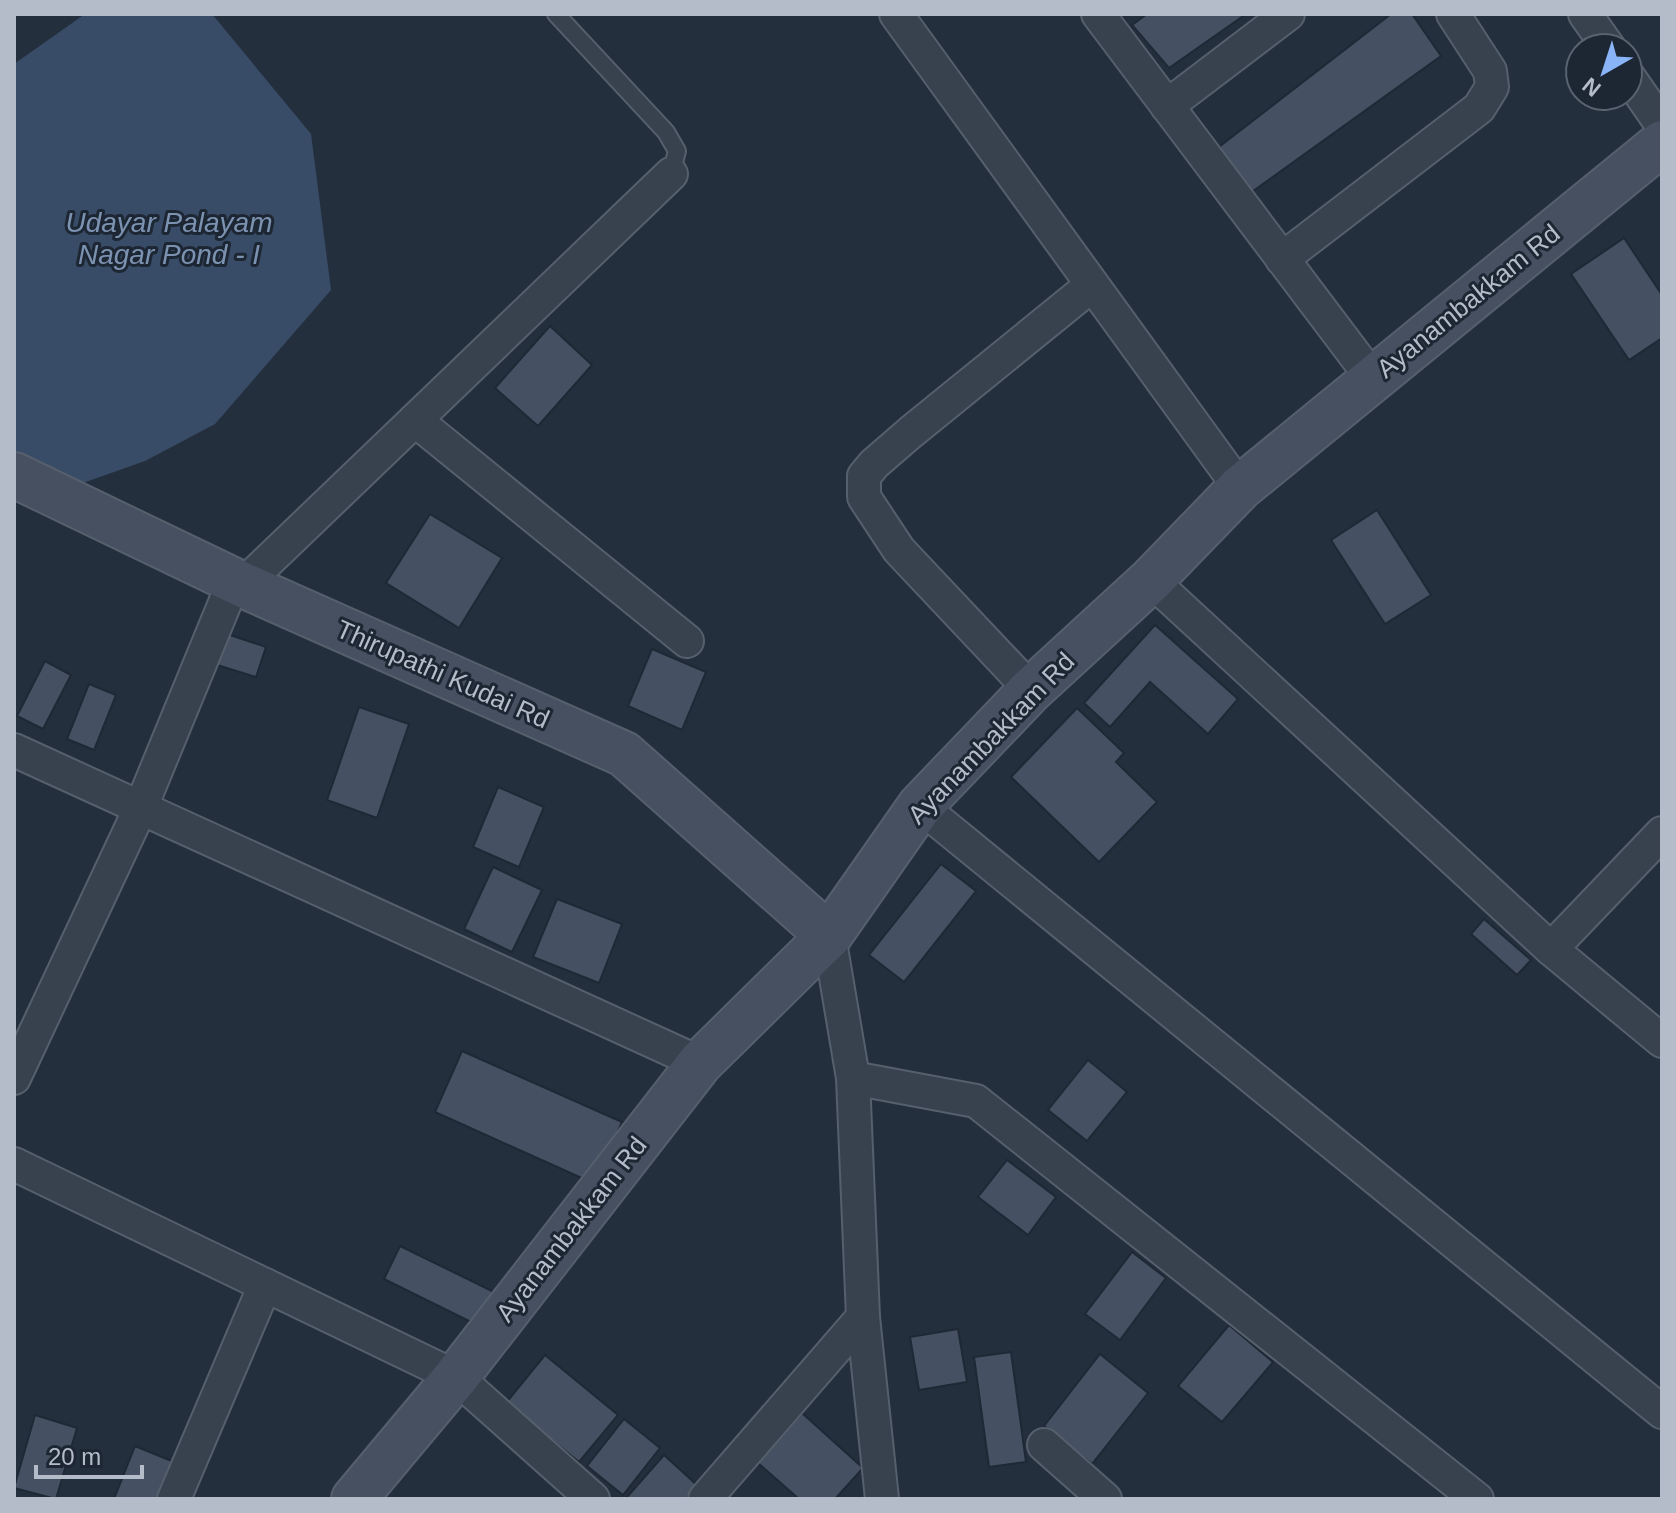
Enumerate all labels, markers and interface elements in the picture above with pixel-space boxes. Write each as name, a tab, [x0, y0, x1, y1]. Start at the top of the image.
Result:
north arrow	[1564, 32, 1644, 112]
text: N	[1578, 72, 1606, 102]
water label: Udayar Palayam Nagar Pond - I	[66, 207, 272, 270]
street label: Ayanambakkam Rd	[1371, 218, 1565, 384]
street label: Thirupathi Kudai Rd	[332, 614, 554, 734]
street label: Ayanambakkam Rd	[902, 646, 1080, 830]
street label: Ayanambakkam Rd	[489, 1131, 653, 1327]
scale bar	[36, 1429, 142, 1479]
text: 20 m	[48, 1443, 101, 1470]

